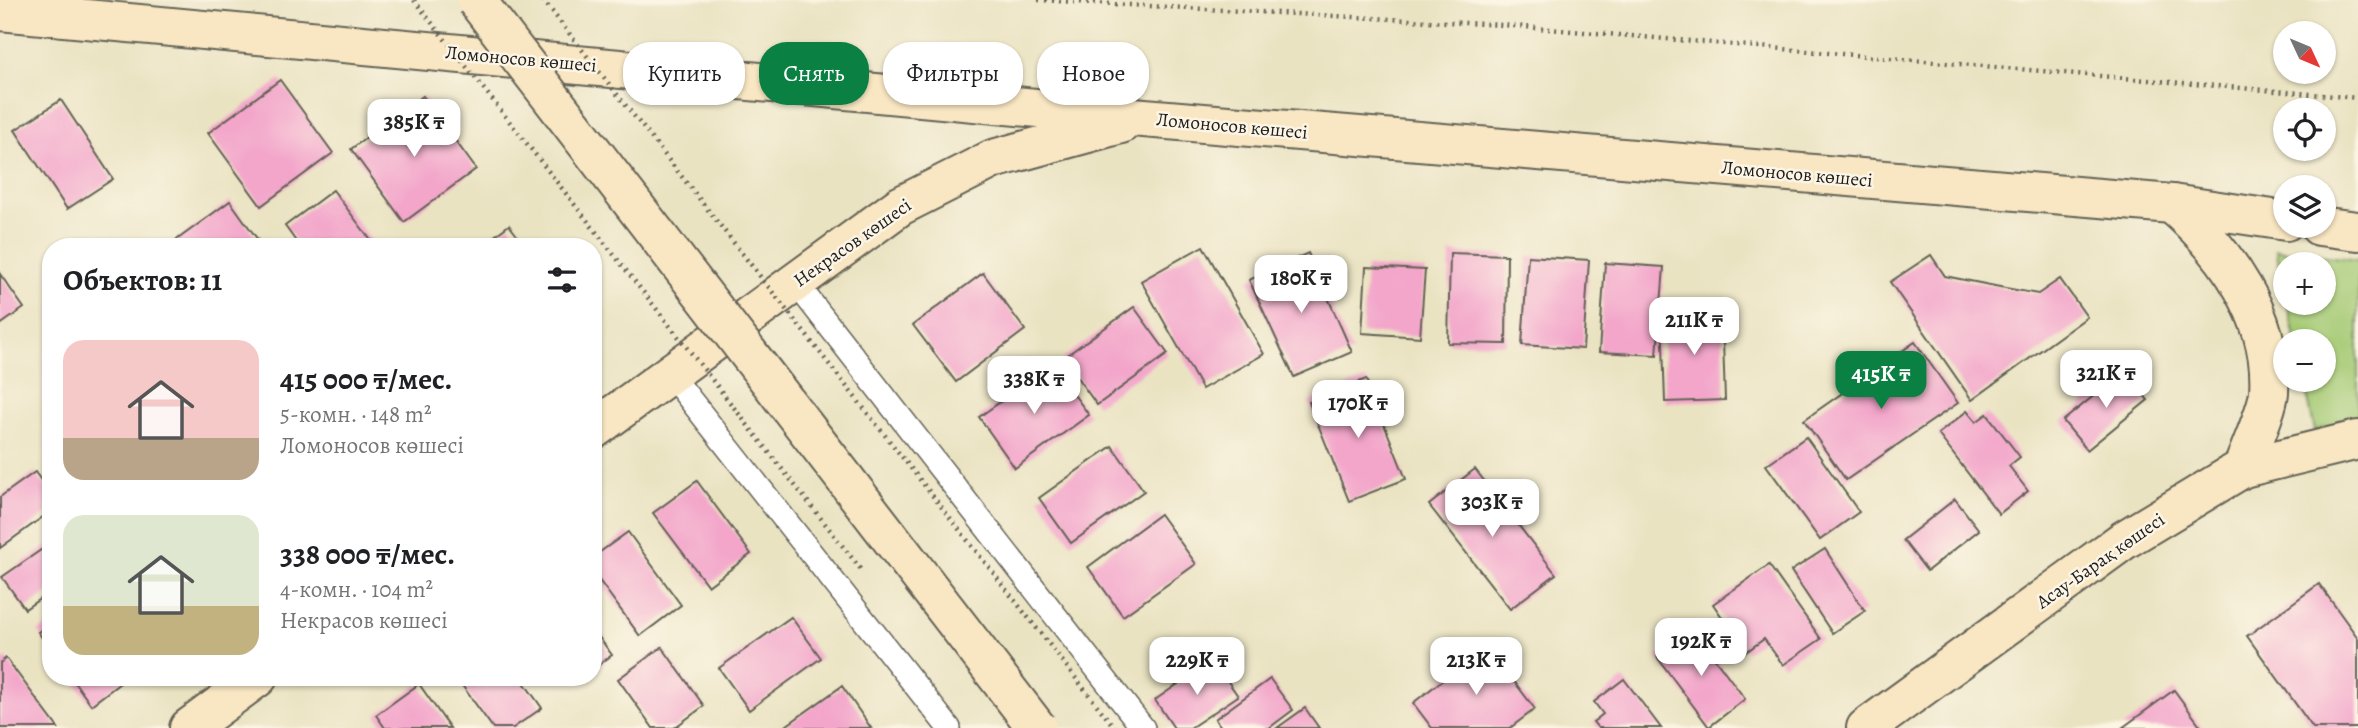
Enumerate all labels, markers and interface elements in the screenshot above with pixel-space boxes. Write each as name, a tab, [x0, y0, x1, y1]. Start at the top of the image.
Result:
north arrow	[2273, 21, 2336, 84]
map controls	[2273, 21, 2336, 392]
street label: Ломоносов көшесі	[444, 39, 598, 79]
chip: Купить	[623, 42, 745, 105]
chip: Снять	[759, 42, 869, 105]
chip: Фильтры	[883, 42, 1023, 105]
chip: Новое	[1037, 42, 1149, 105]
button: locate	[2273, 98, 2336, 161]
pin: 385K ₸	[357, 100, 471, 159]
text: 385K ₸	[383, 106, 445, 137]
street label: Ломоносов көшесі	[1155, 106, 1309, 146]
street label: Ломоносов көшесі	[1720, 154, 1874, 194]
button: layers	[2273, 175, 2336, 238]
street label: Некрасов көшесі	[788, 192, 917, 293]
button: +	[2273, 252, 2336, 315]
pin: 180K ₸	[1244, 256, 1358, 315]
text: Объектов: 11	[63, 260, 222, 300]
icon: filters	[543, 261, 581, 299]
text: 180K ₸	[1270, 262, 1332, 293]
pin: 211K ₸	[1637, 298, 1751, 357]
text: 211K ₸	[1665, 304, 1723, 335]
button: −	[2273, 329, 2336, 392]
pin: 321K ₸	[2049, 350, 2163, 410]
pin: 415K ₸	[1824, 352, 1938, 411]
pin: 338K ₸	[977, 356, 1091, 416]
text: 321K ₸	[2076, 357, 2136, 388]
text: 415K ₸	[1851, 358, 1911, 389]
text: 415 000 ₸/мес.	[280, 359, 453, 399]
text: 338K ₸	[1003, 363, 1065, 394]
icon: home	[119, 368, 203, 452]
pin: 170K ₸	[1301, 380, 1415, 440]
text: 170K ₸	[1328, 387, 1388, 418]
text: 5-комн. · 148 m²	[280, 399, 431, 430]
text: Ломоносов көшесі	[280, 430, 464, 461]
pin: 303K ₸	[1435, 480, 1549, 539]
text: 303K ₸	[1461, 486, 1523, 517]
street label: Асау-Барақ көшесі	[2030, 507, 2170, 615]
text: 338 000 ₸/мес.	[280, 534, 455, 574]
icon: home	[119, 543, 203, 627]
text: 4-комн. · 104 m²	[280, 574, 433, 605]
text: Некрасов көшесі	[280, 605, 448, 636]
pin: 192K ₸	[1644, 618, 1758, 678]
text: 192K ₸	[1671, 625, 1731, 656]
pin: 229K ₸	[1140, 638, 1254, 697]
pin: 213K ₸	[1419, 638, 1533, 697]
text: 229K ₸	[1165, 644, 1229, 675]
text: 213K ₸	[1446, 644, 1506, 675]

